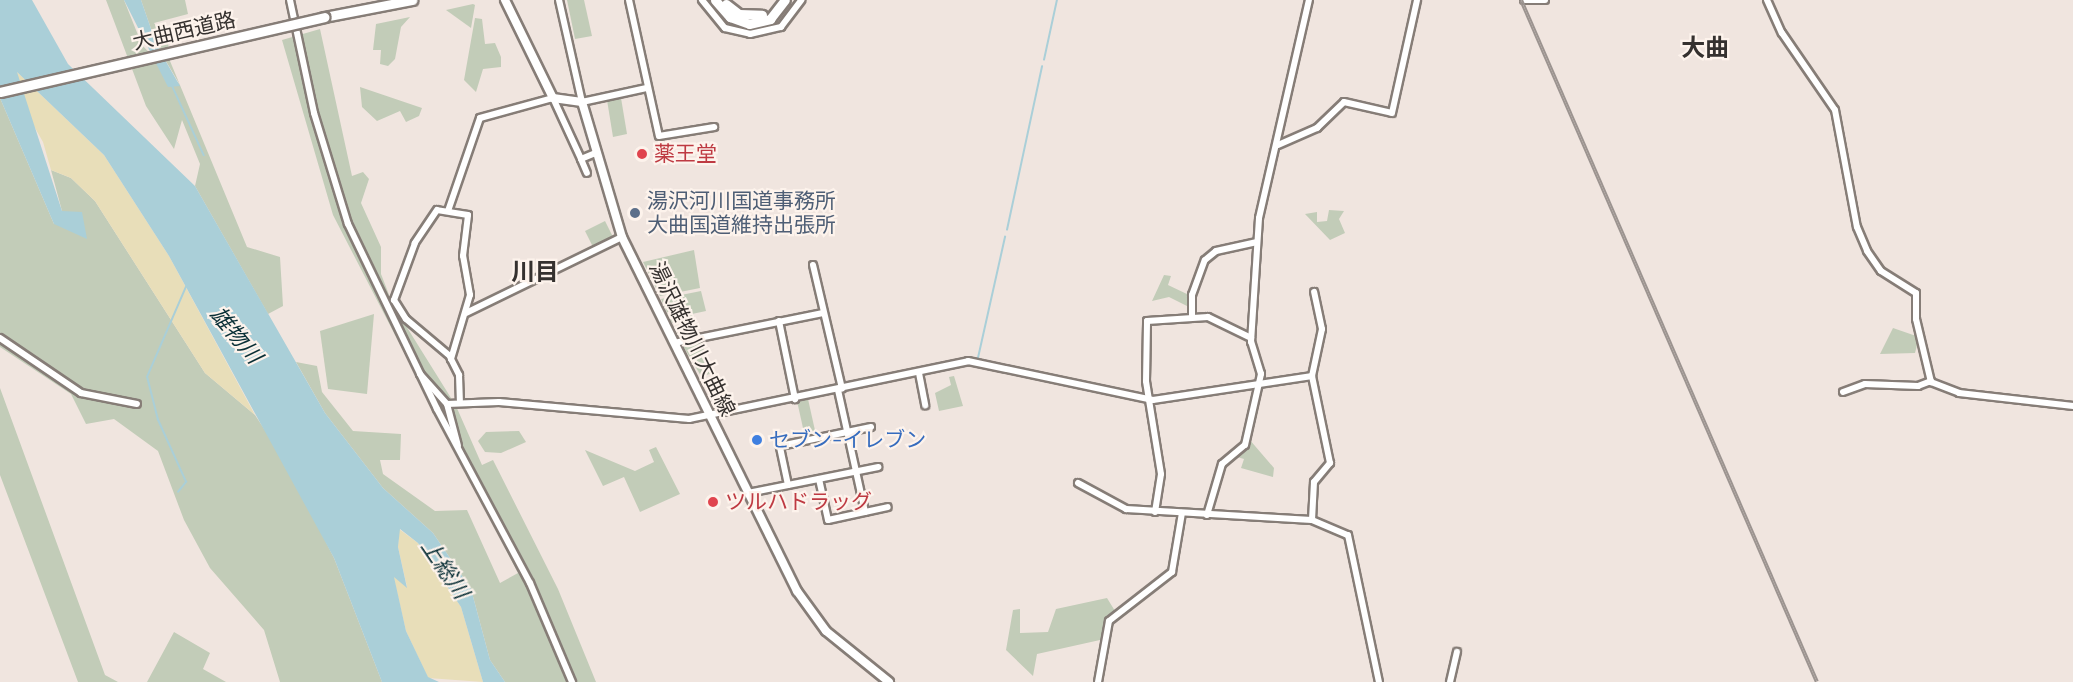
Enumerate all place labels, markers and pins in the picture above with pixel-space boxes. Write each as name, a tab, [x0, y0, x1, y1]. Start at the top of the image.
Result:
place label: 薬王堂	[654, 141, 717, 167]
marker: 薬王堂	[635, 147, 649, 161]
place label: 湯沢河川国道事務所 大曲国道維持出張所	[647, 188, 836, 238]
marker: 湯沢河川国道事務所 大曲国道維持出張所	[628, 206, 642, 220]
place label: セブン-イレブン	[769, 427, 926, 453]
marker: セブン-イレブン	[750, 433, 764, 447]
place label: ツルハドラッグ	[725, 489, 872, 515]
marker: ツルハドラッグ	[706, 495, 720, 509]

